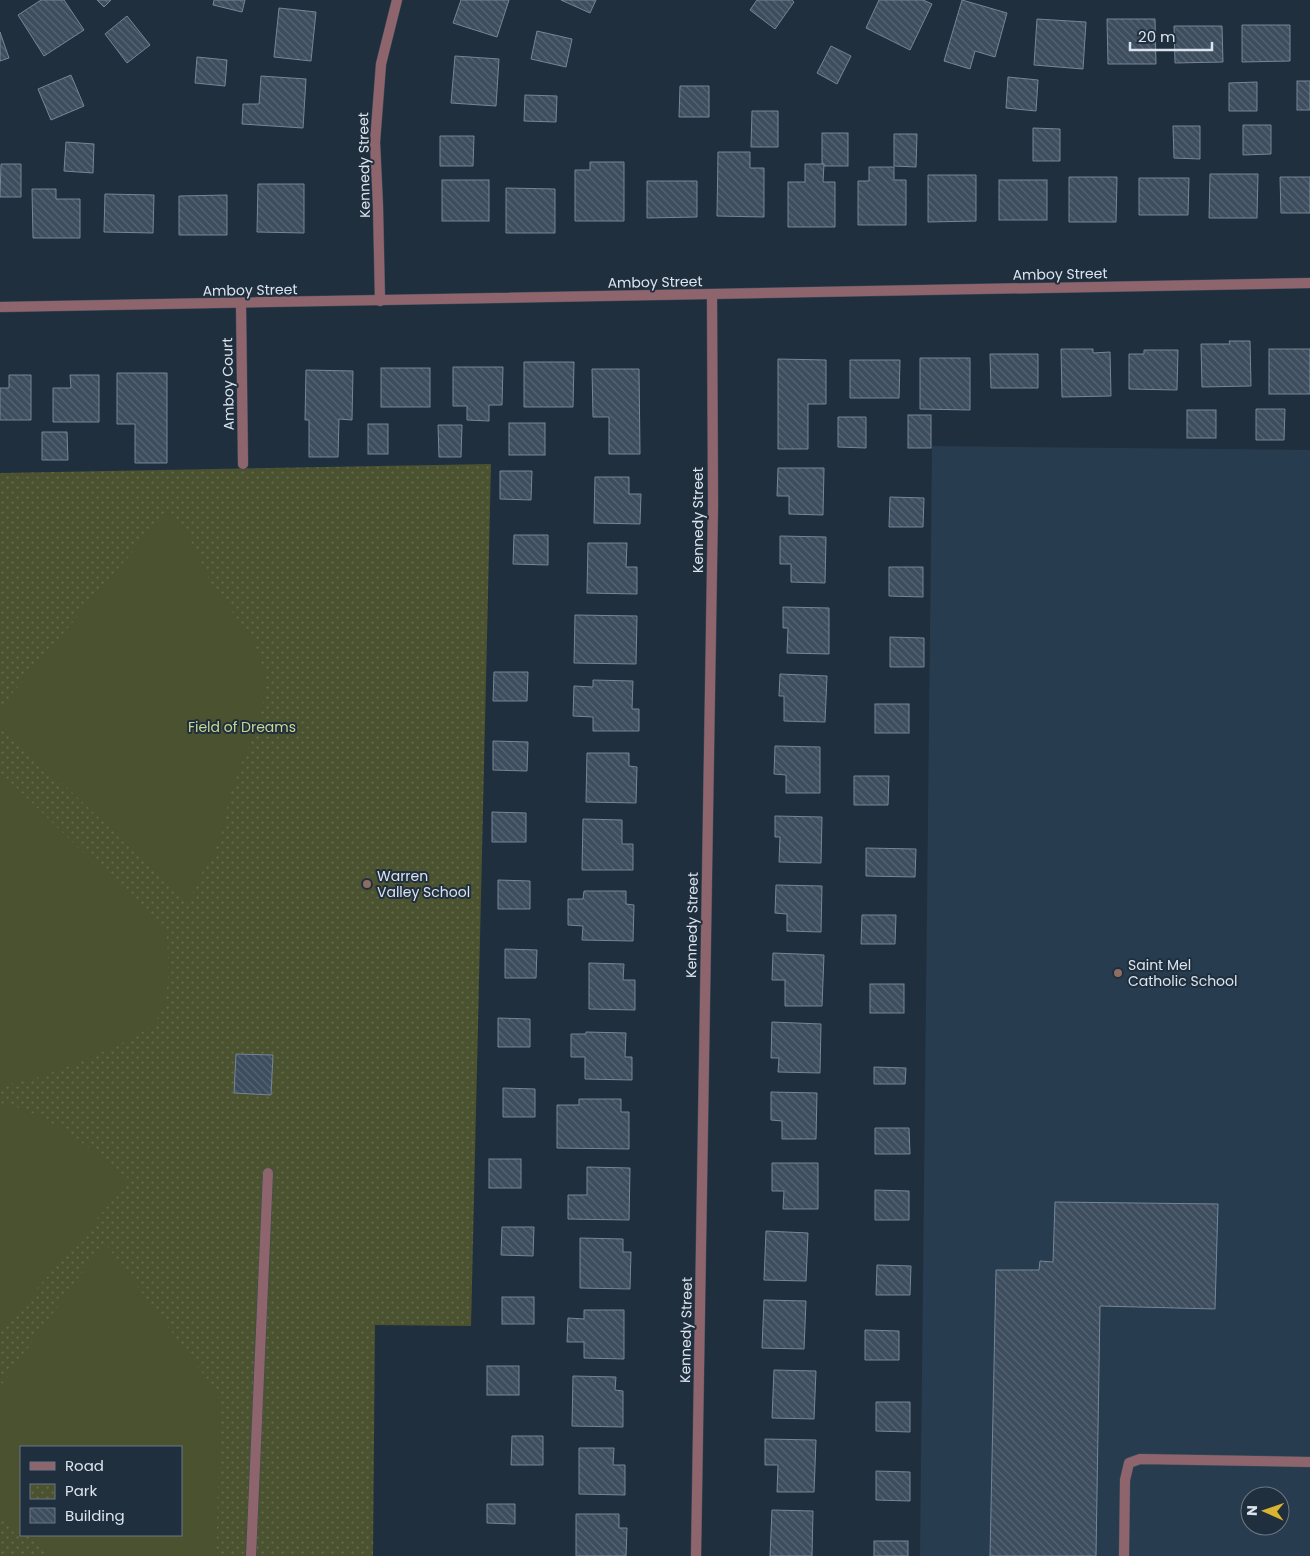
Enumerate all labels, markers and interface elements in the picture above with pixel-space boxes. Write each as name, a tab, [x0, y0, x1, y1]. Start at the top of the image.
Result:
scale bar	[1130, 20, 1212, 52]
text: 20 m	[1138, 26, 1176, 47]
street label: Kennedy Street	[353, 112, 375, 218]
street label: Amboy Street	[1012, 263, 1108, 285]
street label: Amboy Street	[607, 271, 703, 293]
street label: Amboy Street	[202, 279, 298, 301]
street label: Amboy Court	[217, 337, 239, 431]
street label: Kennedy Street	[688, 467, 708, 573]
park label: Field of Dreams	[188, 717, 296, 737]
place label: Warren Valley School	[377, 866, 470, 902]
street label: Kennedy Street	[681, 872, 703, 978]
marker: Warren Valley School	[361, 878, 373, 890]
place label: Saint Mel Catholic School	[1128, 955, 1237, 991]
marker: Saint Mel Catholic School	[1112, 967, 1124, 979]
street label: Kennedy Street	[675, 1277, 697, 1383]
legend	[20, 1446, 182, 1536]
text: Road	[65, 1455, 104, 1476]
text: Park	[65, 1480, 97, 1501]
north arrow	[1240, 1486, 1290, 1536]
text: Building	[65, 1505, 125, 1526]
text: N	[1242, 1505, 1262, 1516]

